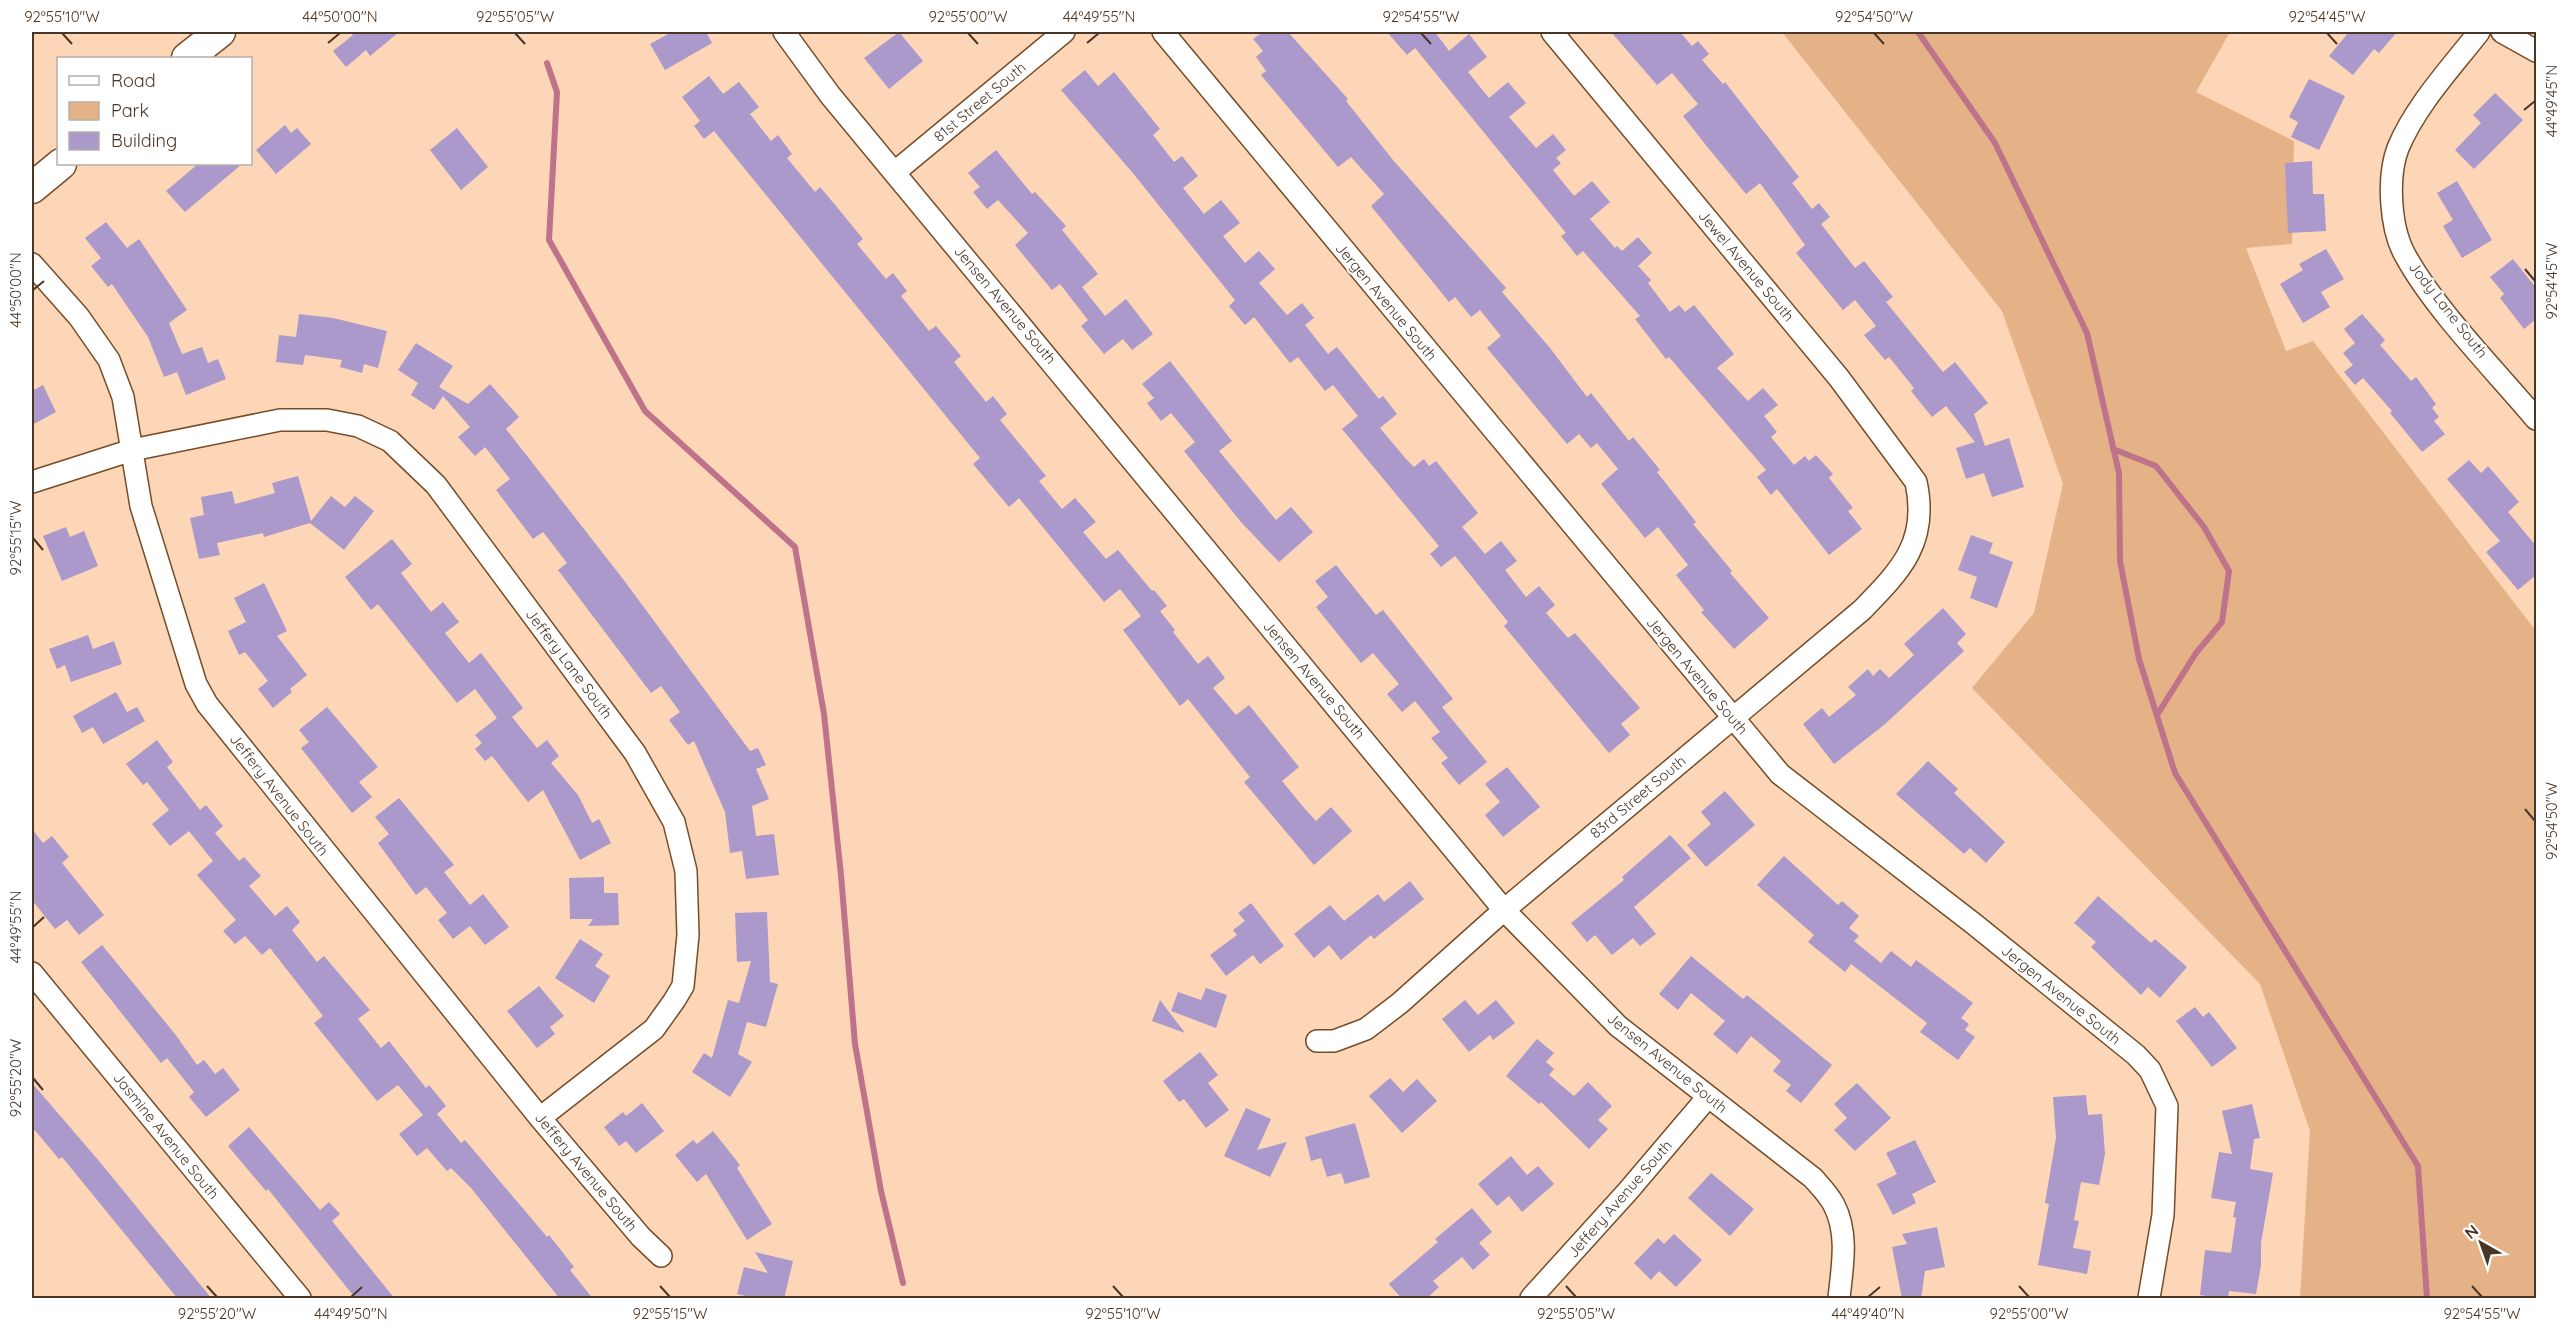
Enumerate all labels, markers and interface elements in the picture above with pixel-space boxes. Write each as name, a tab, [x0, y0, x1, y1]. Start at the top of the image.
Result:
text: 92°55'10"W	[24, 7, 100, 26]
text: 44°50'00"N	[302, 7, 378, 26]
text: 92°55'05"W	[476, 7, 555, 26]
text: 92°55'00"W	[929, 7, 1008, 26]
text: 44°49'55"N	[1063, 7, 1135, 26]
text: 92°54'55"W	[1382, 7, 1460, 26]
text: 92°54'50"W	[1835, 7, 1913, 26]
text: 92°54'45"W	[2288, 7, 2366, 26]
legend	[57, 57, 252, 165]
street label: 81st Street South	[930, 58, 1030, 146]
text: 44°49'45"N	[2542, 65, 2561, 137]
text: Road	[111, 69, 156, 92]
text: Park	[111, 99, 149, 122]
text: Building	[111, 129, 177, 152]
street label: Jewel Avenue South	[1694, 206, 1798, 325]
street label: Jergen Avenue South	[1332, 239, 1441, 364]
street label: Jensen Avenue South	[950, 241, 1061, 368]
text: 92°54'45"W	[2542, 242, 2561, 320]
text: 44°50'00"N	[6, 252, 25, 328]
street label: Jody Lane South	[2405, 258, 2492, 362]
text: 92°55'15"W	[6, 500, 25, 575]
street label: Jeffery Lane South	[522, 605, 617, 722]
street label: Jergen Avenue South	[1643, 613, 1752, 738]
street label: Jensen Avenue South	[1259, 616, 1370, 743]
street label: Jeffery Avenue South	[226, 730, 333, 860]
street label: 83rd Street South	[1586, 751, 1689, 842]
text: 92°54'50"W	[2542, 782, 2561, 860]
text: 44°49'55"N	[6, 891, 25, 963]
street label: Jergen Avenue South	[1998, 941, 2125, 1049]
street label: Jensen Avenue South	[1603, 1008, 1731, 1117]
text: 92°55'20"W	[6, 1038, 25, 1117]
street label: Jasmine Avenue South	[109, 1068, 223, 1203]
street label: Jeffery Avenue South	[531, 1108, 642, 1235]
street label: Jeffery Avenue South	[1563, 1136, 1676, 1261]
north arrow	[2451, 1213, 2511, 1273]
text: N	[2460, 1220, 2482, 1243]
text: 92°55'20"W	[178, 1304, 257, 1323]
text: 44°49'50"N	[314, 1304, 388, 1323]
text: 92°55'15"W	[633, 1304, 708, 1323]
text: 92°55'10"W	[1085, 1304, 1161, 1323]
text: 92°55'05"W	[1537, 1304, 1616, 1323]
text: 44°49'40"N	[1831, 1304, 1905, 1323]
text: 92°55'00"W	[1990, 1304, 2069, 1323]
text: 92°54'55"W	[2443, 1304, 2521, 1323]

